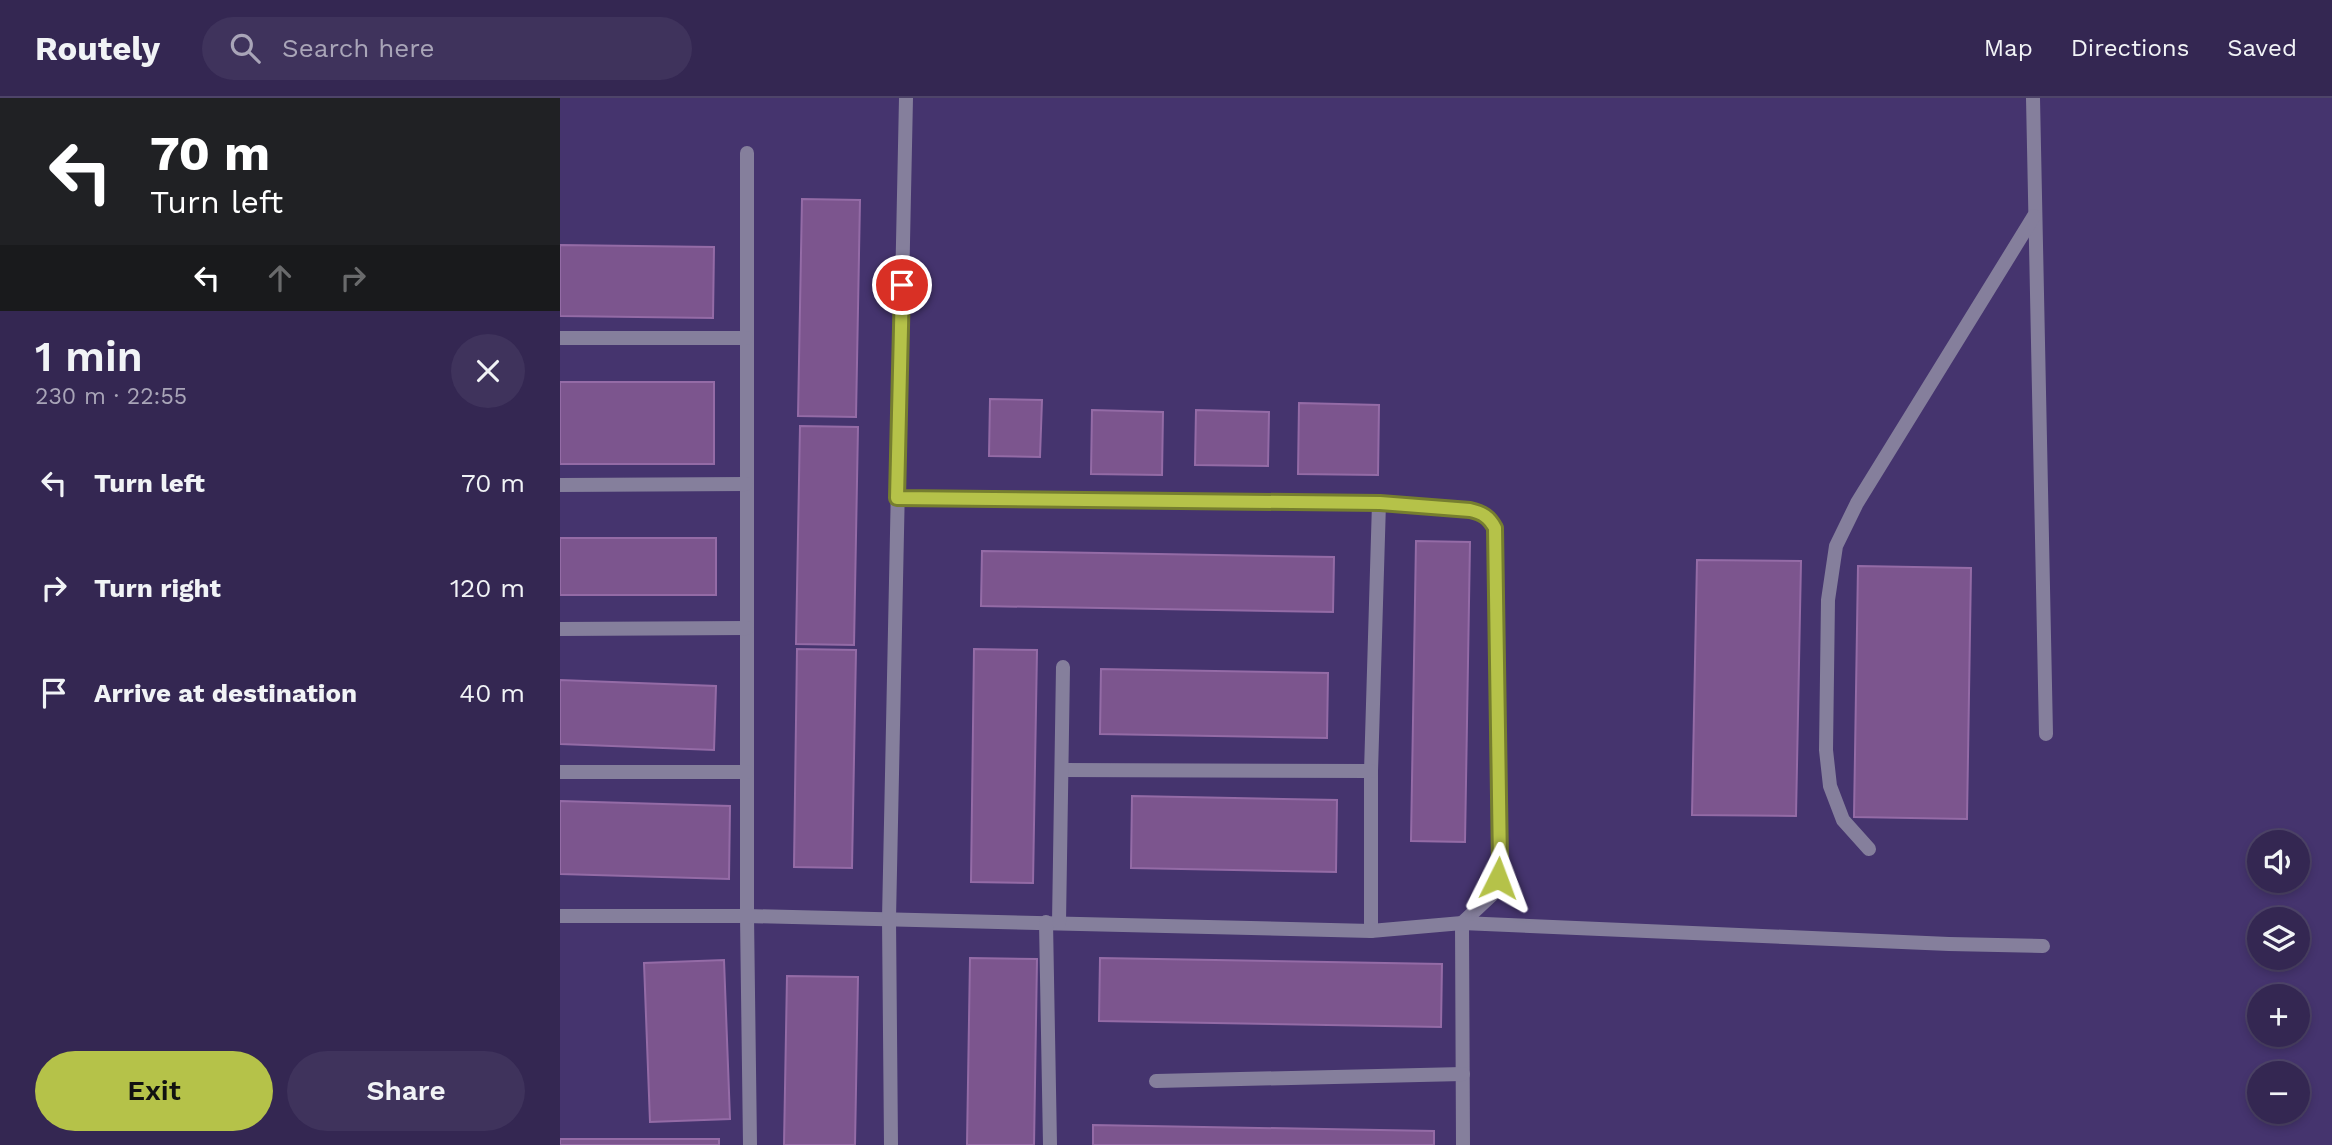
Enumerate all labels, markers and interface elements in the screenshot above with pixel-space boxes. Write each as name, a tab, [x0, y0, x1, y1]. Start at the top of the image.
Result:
search box	[202, 17, 692, 80]
text: Routely	[35, 29, 160, 68]
icon: search	[226, 29, 264, 67]
text: Search here	[282, 33, 434, 63]
text: Map	[1984, 34, 2033, 62]
text: Directions	[2071, 34, 2189, 62]
text: Saved	[2227, 34, 2297, 62]
text: 70 m	[150, 124, 270, 182]
icon: left	[35, 126, 126, 217]
text: Turn left	[150, 183, 283, 221]
pin	[872, 255, 932, 315]
icon: left	[188, 259, 226, 297]
icon: ahead	[261, 259, 299, 297]
icon: right	[334, 259, 372, 297]
icon: arrive	[883, 266, 921, 304]
text: 1 min	[35, 332, 143, 381]
button: close	[451, 334, 525, 408]
text: 230 m · 22:55	[35, 383, 187, 410]
icon: left	[35, 464, 73, 502]
text: Turn left	[94, 468, 205, 498]
text: 70 m	[461, 468, 525, 498]
icon: right	[35, 569, 73, 607]
text: Turn right	[94, 573, 221, 603]
text: 120 m	[450, 573, 525, 603]
icon: arrive	[35, 674, 73, 712]
text: Arrive at destination	[94, 678, 357, 708]
text: 40 m	[459, 678, 525, 708]
map controls	[2247, 830, 2310, 1124]
button: sound	[2247, 830, 2310, 893]
position arrow	[1461, 841, 1535, 915]
button: layers	[2247, 907, 2310, 970]
button: +	[2247, 984, 2310, 1047]
button: Exit	[35, 1051, 273, 1131]
button: Share	[287, 1051, 525, 1131]
button: −	[2247, 1061, 2310, 1124]

